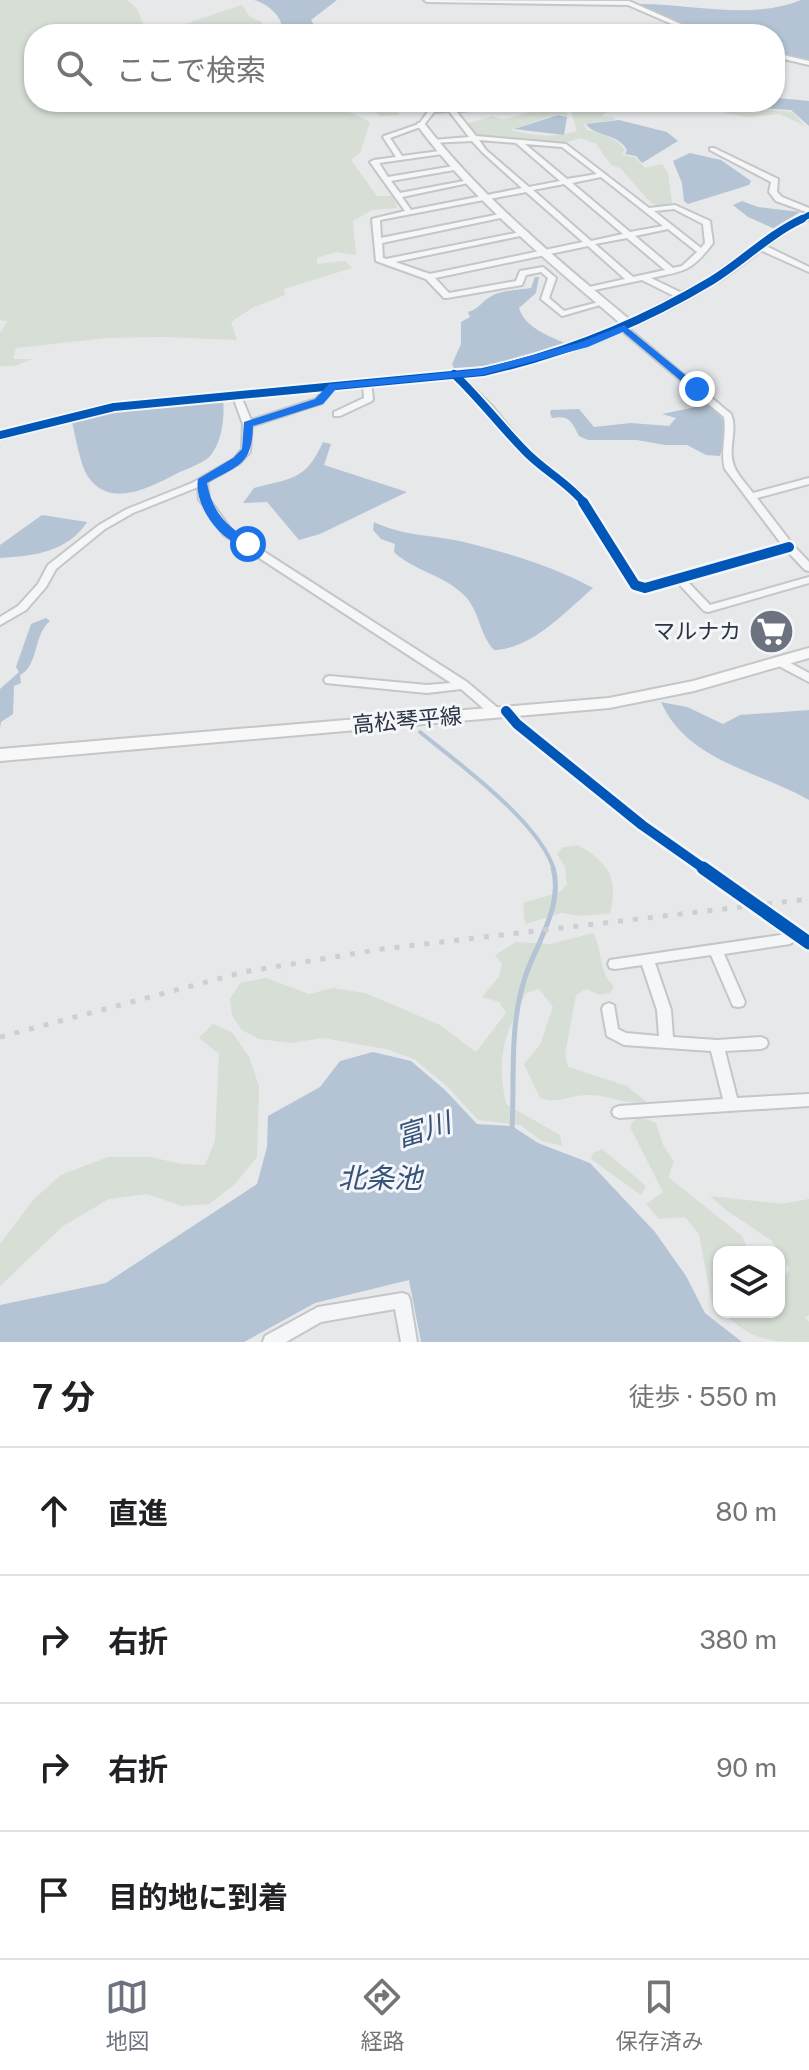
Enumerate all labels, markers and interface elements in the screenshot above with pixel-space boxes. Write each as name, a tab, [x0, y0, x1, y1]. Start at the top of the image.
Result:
search box	[24, 24, 785, 112]
icon: search	[52, 46, 96, 90]
text: ここで検索	[116, 52, 266, 88]
route end	[679, 371, 715, 407]
route start	[230, 526, 266, 562]
supermarket icon: マルナカ	[748, 607, 796, 655]
place label: マルナカ	[653, 618, 741, 644]
street label: 高松琴平線	[351, 702, 463, 738]
water label: 富川	[391, 1104, 457, 1153]
water label: 北条池	[338, 1161, 425, 1194]
map controls	[713, 1246, 785, 1318]
button: layers	[713, 1246, 785, 1318]
text: 7 分	[32, 1377, 95, 1417]
text: 徒歩 · 550 m	[629, 1381, 777, 1412]
icon: ahead	[32, 1489, 76, 1533]
text: 直進	[108, 1495, 168, 1531]
text: 80 m	[716, 1496, 777, 1527]
icon: right	[32, 1617, 76, 1661]
text: 右折	[108, 1623, 168, 1659]
text: 380 m	[699, 1624, 777, 1655]
icon: right	[32, 1745, 76, 1789]
text: 右折	[108, 1751, 168, 1787]
text: 90 m	[716, 1752, 777, 1783]
icon: arrive	[32, 1873, 76, 1917]
text: 目的地に到着	[108, 1879, 288, 1915]
tab: 地図	[105, 1975, 150, 2055]
tab: 経路	[360, 1975, 405, 2055]
tab: 保存済み	[615, 1975, 704, 2055]

